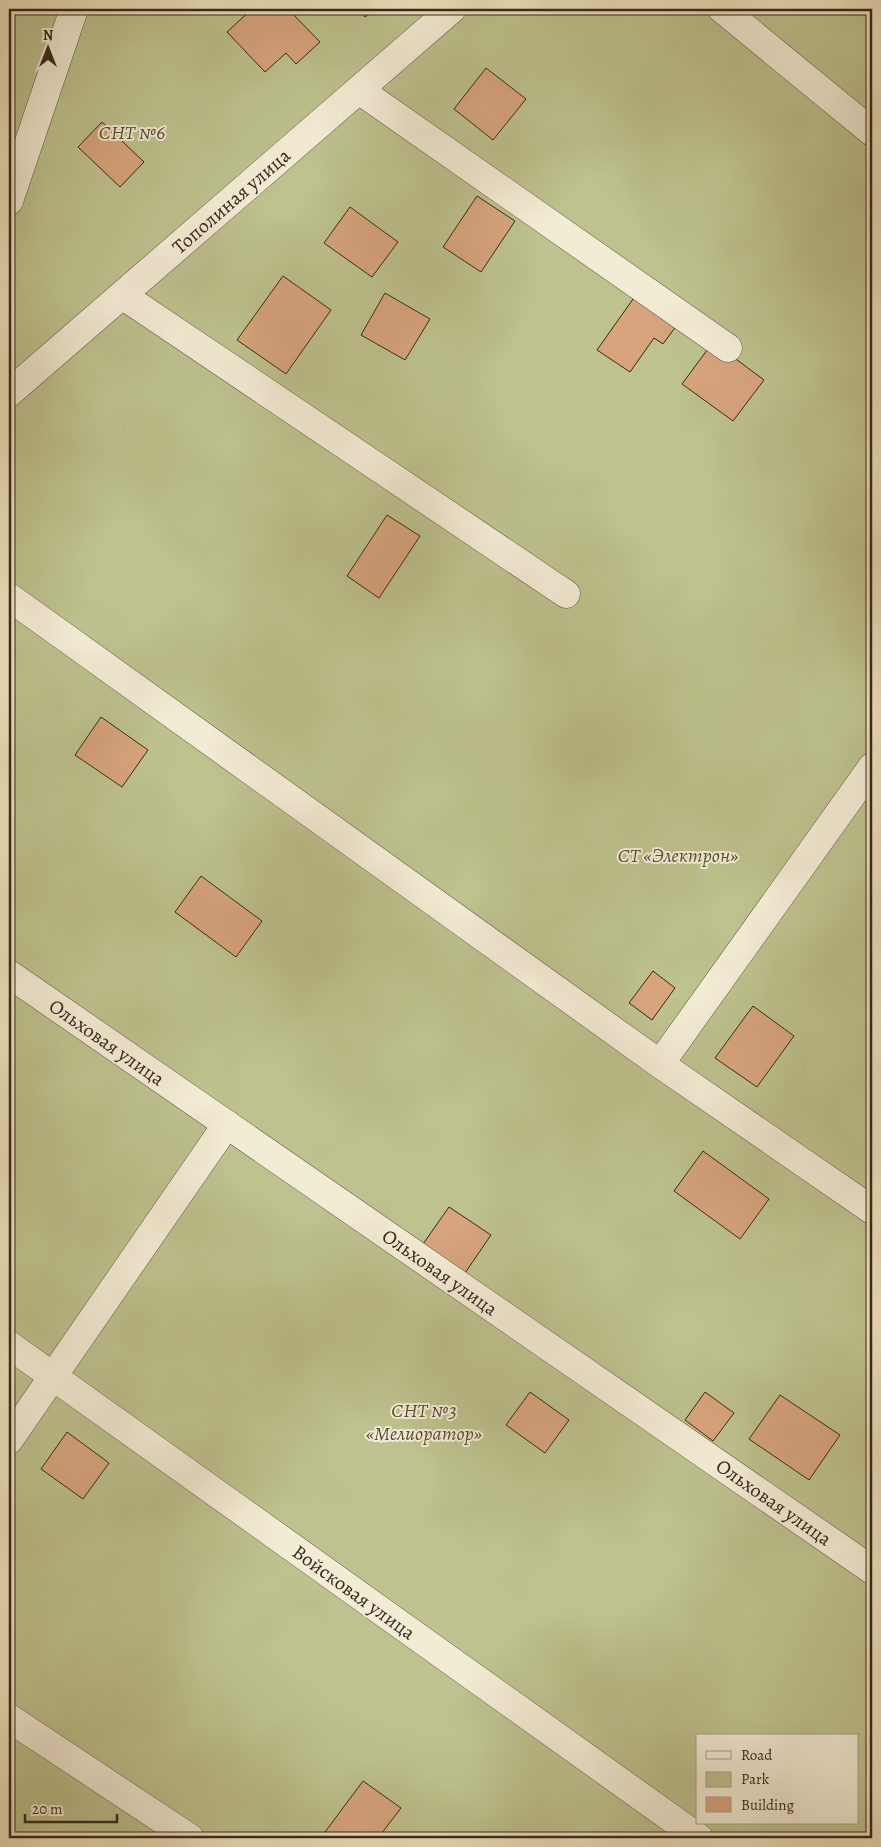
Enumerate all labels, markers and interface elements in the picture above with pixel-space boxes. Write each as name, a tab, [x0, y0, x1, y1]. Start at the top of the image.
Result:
north arrow	[22, 22, 72, 72]
text: N	[43, 26, 53, 45]
park label: СНТ №6	[99, 119, 165, 146]
street label: Тополиная улица	[166, 142, 297, 260]
park label: СТ «Электрон»	[618, 842, 738, 869]
street label: Ольховая улица	[43, 993, 171, 1093]
street label: Ольховая улица	[376, 1223, 504, 1323]
park label: СНТ №3 «Мелиоратор»	[366, 1397, 482, 1447]
street label: Ольховая улица	[710, 1453, 838, 1553]
street label: Войсковая улица	[287, 1539, 421, 1647]
legend	[696, 1734, 858, 1824]
text: Road	[741, 1745, 773, 1765]
text: Park	[741, 1769, 770, 1789]
scale bar	[25, 1792, 118, 1824]
text: Building	[741, 1795, 794, 1815]
text: 20 m	[32, 1799, 63, 1819]

